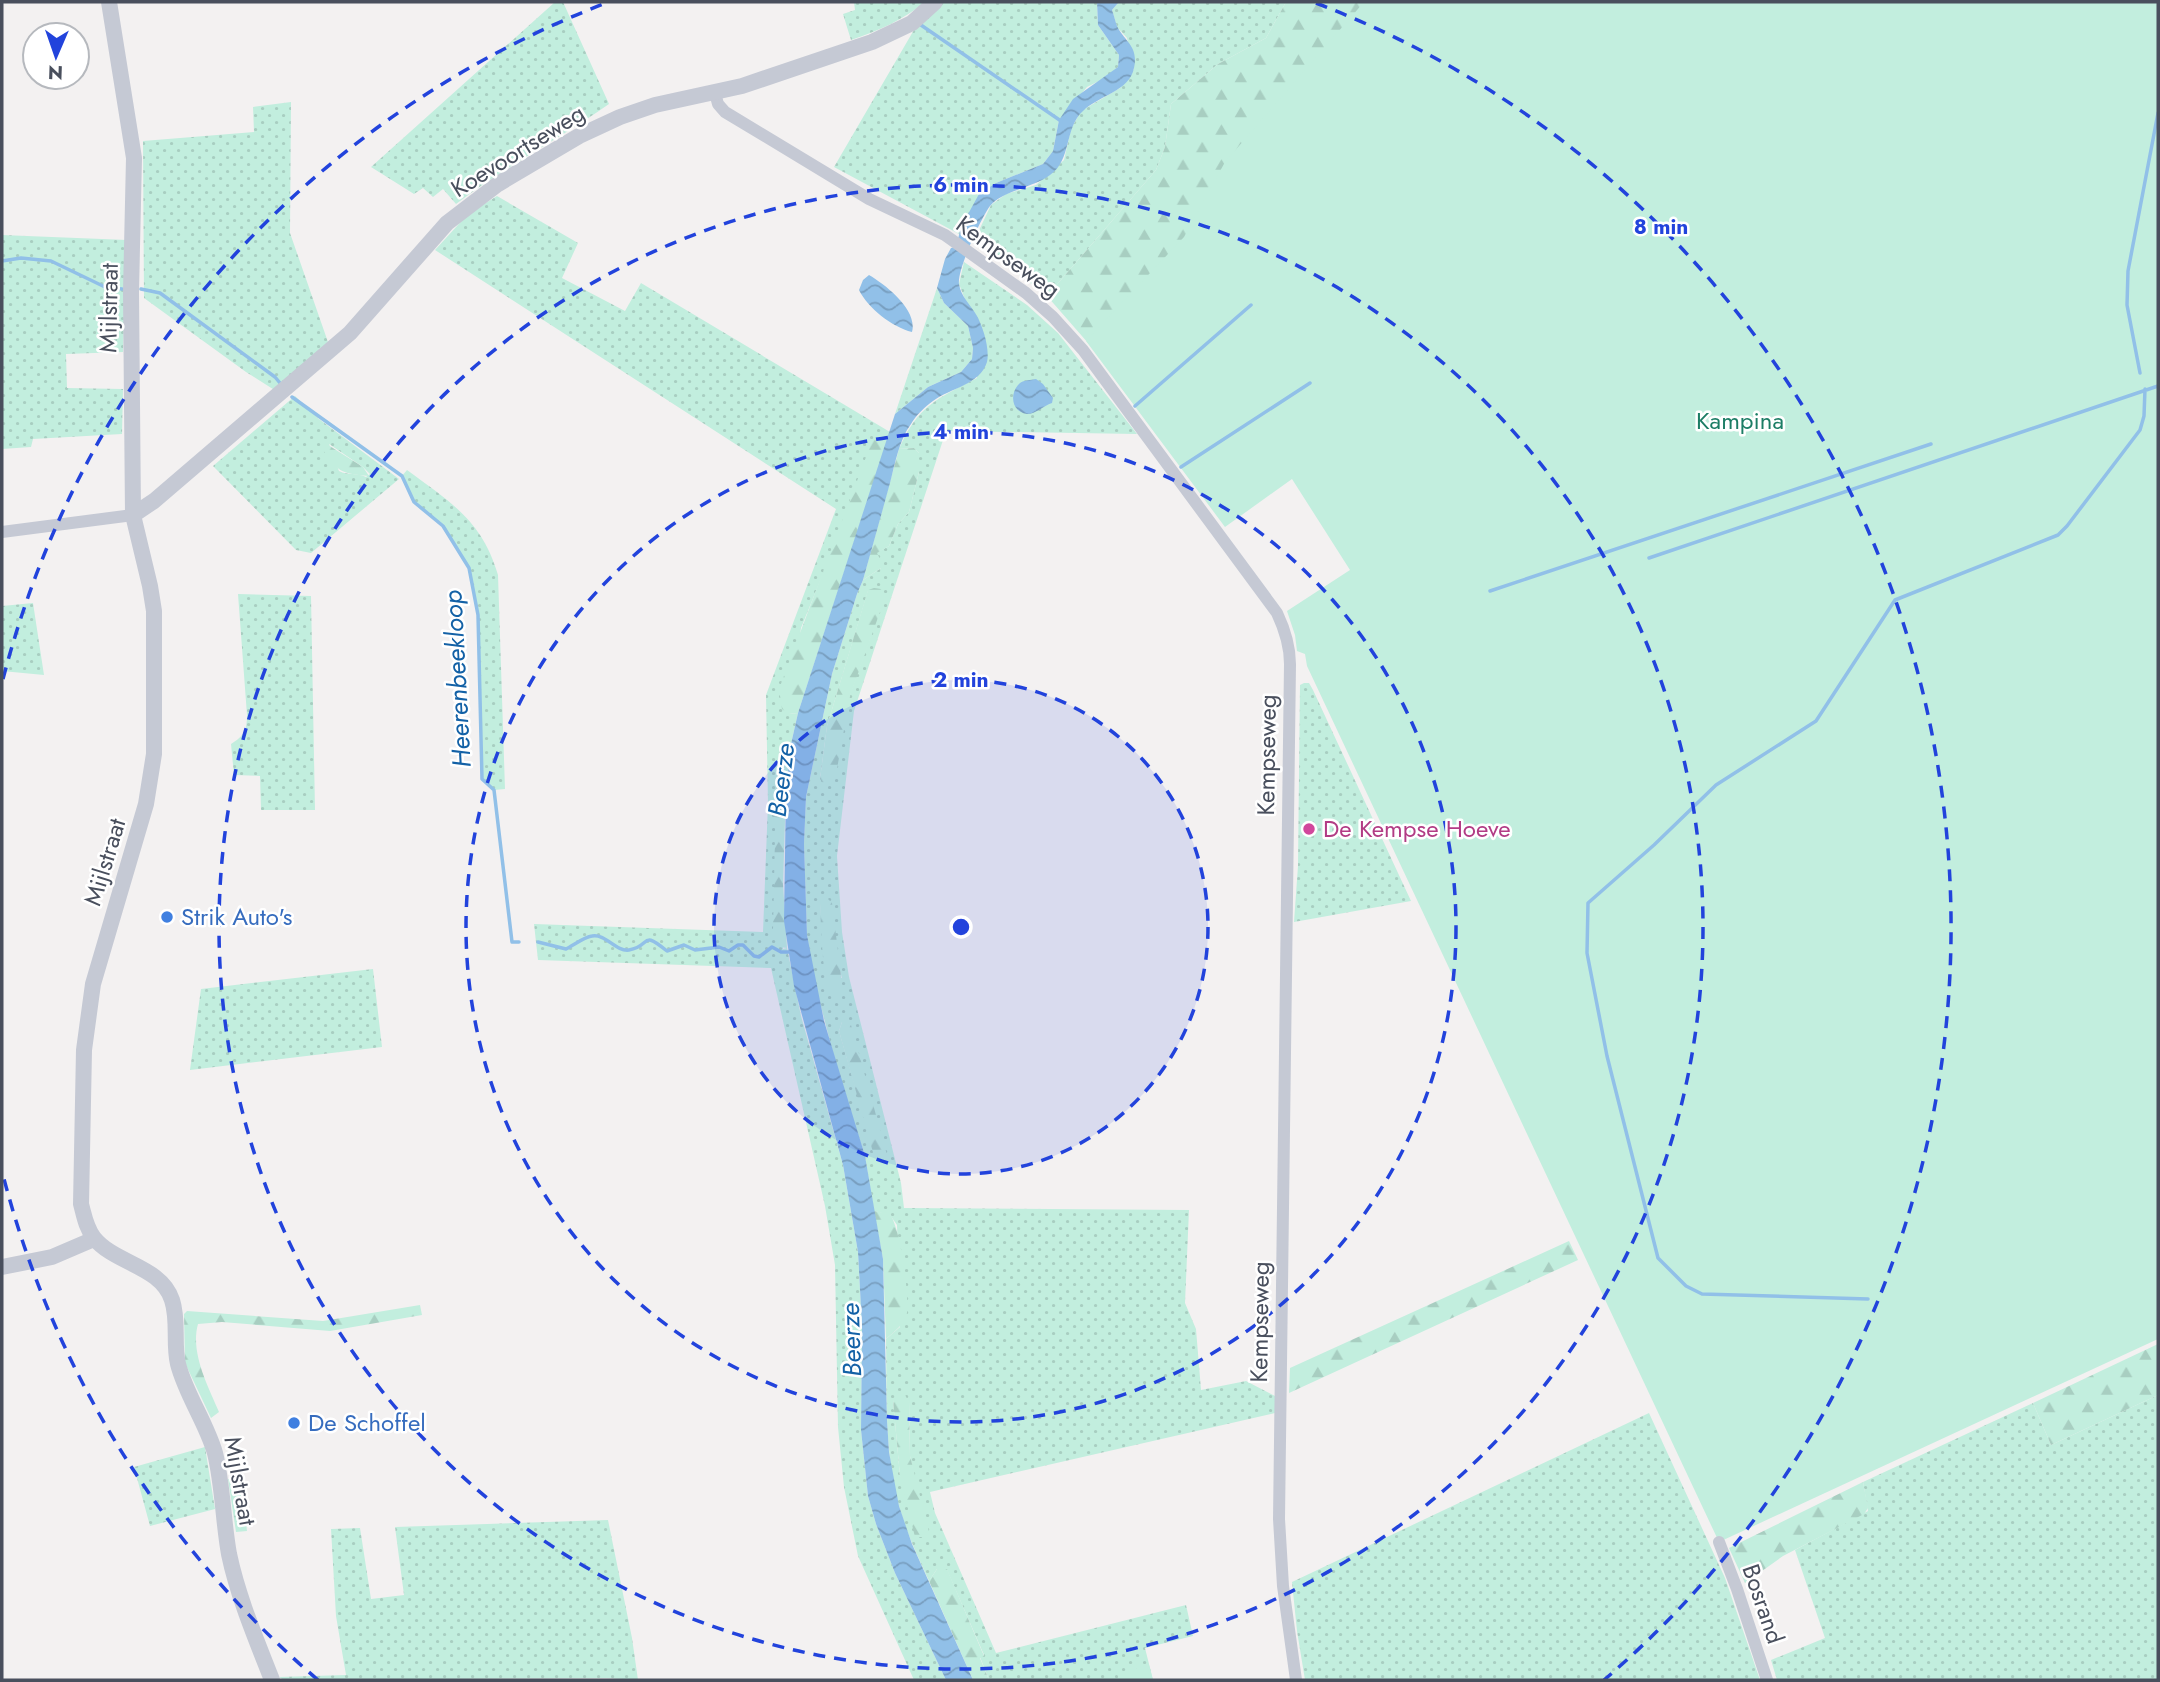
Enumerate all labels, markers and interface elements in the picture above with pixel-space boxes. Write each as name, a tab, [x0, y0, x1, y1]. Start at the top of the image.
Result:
north arrow	[21, 21, 91, 91]
text: N	[47, 59, 63, 86]
street label: Koevoortseweg	[444, 95, 591, 206]
text: 6 min	[933, 170, 989, 200]
street label: Kempseweg	[949, 207, 1068, 306]
text: 8 min	[1634, 212, 1688, 242]
street label: Mijlstraat	[90, 263, 127, 353]
park label: Kampina	[1696, 403, 1784, 438]
text: 4 min	[933, 417, 989, 447]
water label: Heerenbeekloop	[433, 589, 481, 769]
text: 2 min	[933, 665, 989, 695]
street label: Kempseweg	[1248, 694, 1285, 816]
water label: Beerze	[758, 741, 804, 819]
place label: De Kempse Hoeve	[1323, 811, 1511, 846]
street label: Mijlstraat	[75, 814, 134, 910]
marker: De Kempse Hoeve	[1301, 821, 1317, 837]
place label: Strik Auto's	[181, 899, 292, 934]
marker: Strik Auto's	[159, 909, 175, 925]
centre of rings	[949, 915, 973, 939]
street label: Kempseweg	[1241, 1261, 1278, 1383]
water label: Beerze	[831, 1302, 871, 1378]
place label: De Schoffel	[308, 1405, 426, 1440]
marker: De Schoffel	[286, 1415, 302, 1431]
street label: Mijlstraat	[215, 1434, 266, 1528]
street label: Bosrand	[1734, 1559, 1793, 1648]

